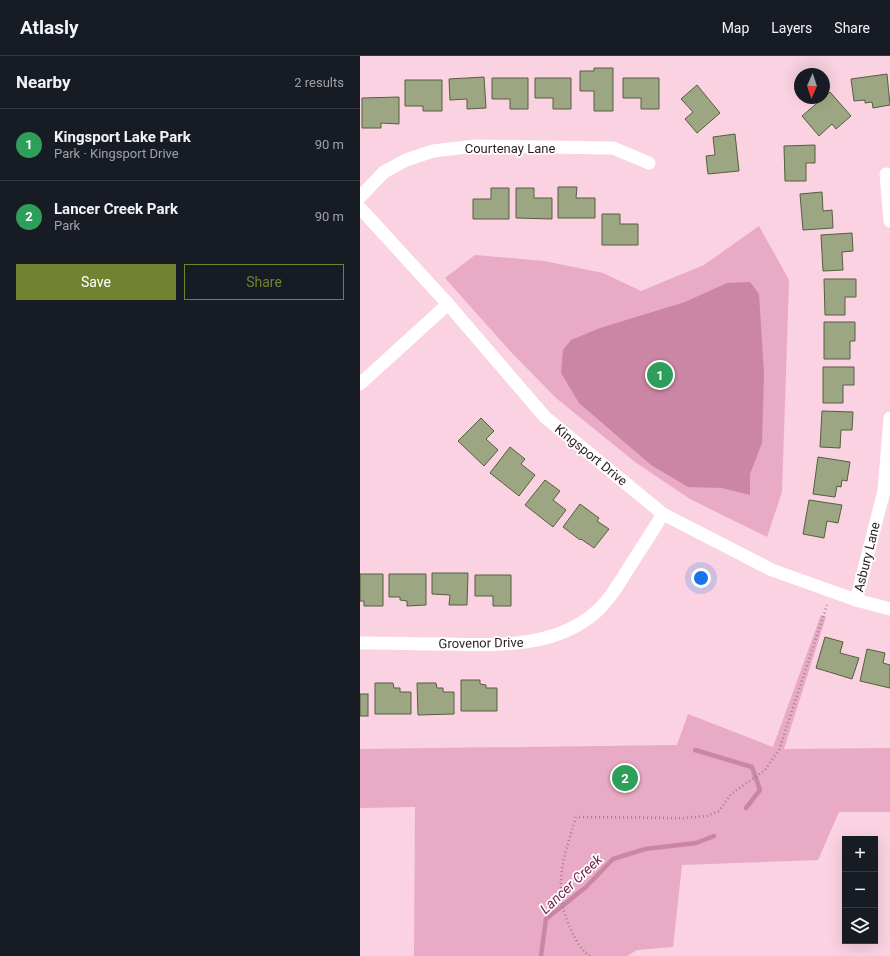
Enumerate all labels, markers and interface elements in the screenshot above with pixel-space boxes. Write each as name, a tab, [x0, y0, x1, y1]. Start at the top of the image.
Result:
text: Atlasly	[20, 16, 79, 39]
text: Map	[722, 20, 749, 36]
text: Layers	[771, 20, 812, 36]
text: Share	[834, 20, 870, 36]
north arrow	[794, 68, 830, 104]
text: Nearby	[16, 72, 71, 92]
text: 2 results	[294, 75, 344, 90]
text: Kingsport Lake Park	[54, 128, 191, 146]
text: 1	[25, 137, 33, 152]
text: 90 m	[315, 137, 344, 152]
street label: Courtenay Lane	[465, 141, 555, 156]
text: Park · Kingsport Drive	[54, 146, 179, 161]
text: Lancer Creek Park	[54, 200, 178, 218]
text: 2	[25, 209, 33, 224]
text: 90 m	[315, 209, 344, 224]
text: Park	[54, 218, 80, 233]
button: Save	[16, 264, 176, 300]
button: Share	[184, 264, 344, 300]
pin: 1	[647, 360, 673, 390]
street label: Kingsport Drive	[552, 421, 630, 489]
street label: Asbury Lane	[851, 520, 883, 594]
your location	[691, 568, 711, 588]
street label: Grovenor Drive	[438, 635, 524, 651]
pin: 2	[612, 763, 638, 793]
map controls	[842, 836, 878, 944]
button: +	[842, 836, 878, 872]
water label: Lancer Creek	[537, 850, 606, 917]
button: −	[842, 872, 878, 908]
button: layers	[842, 908, 878, 944]

